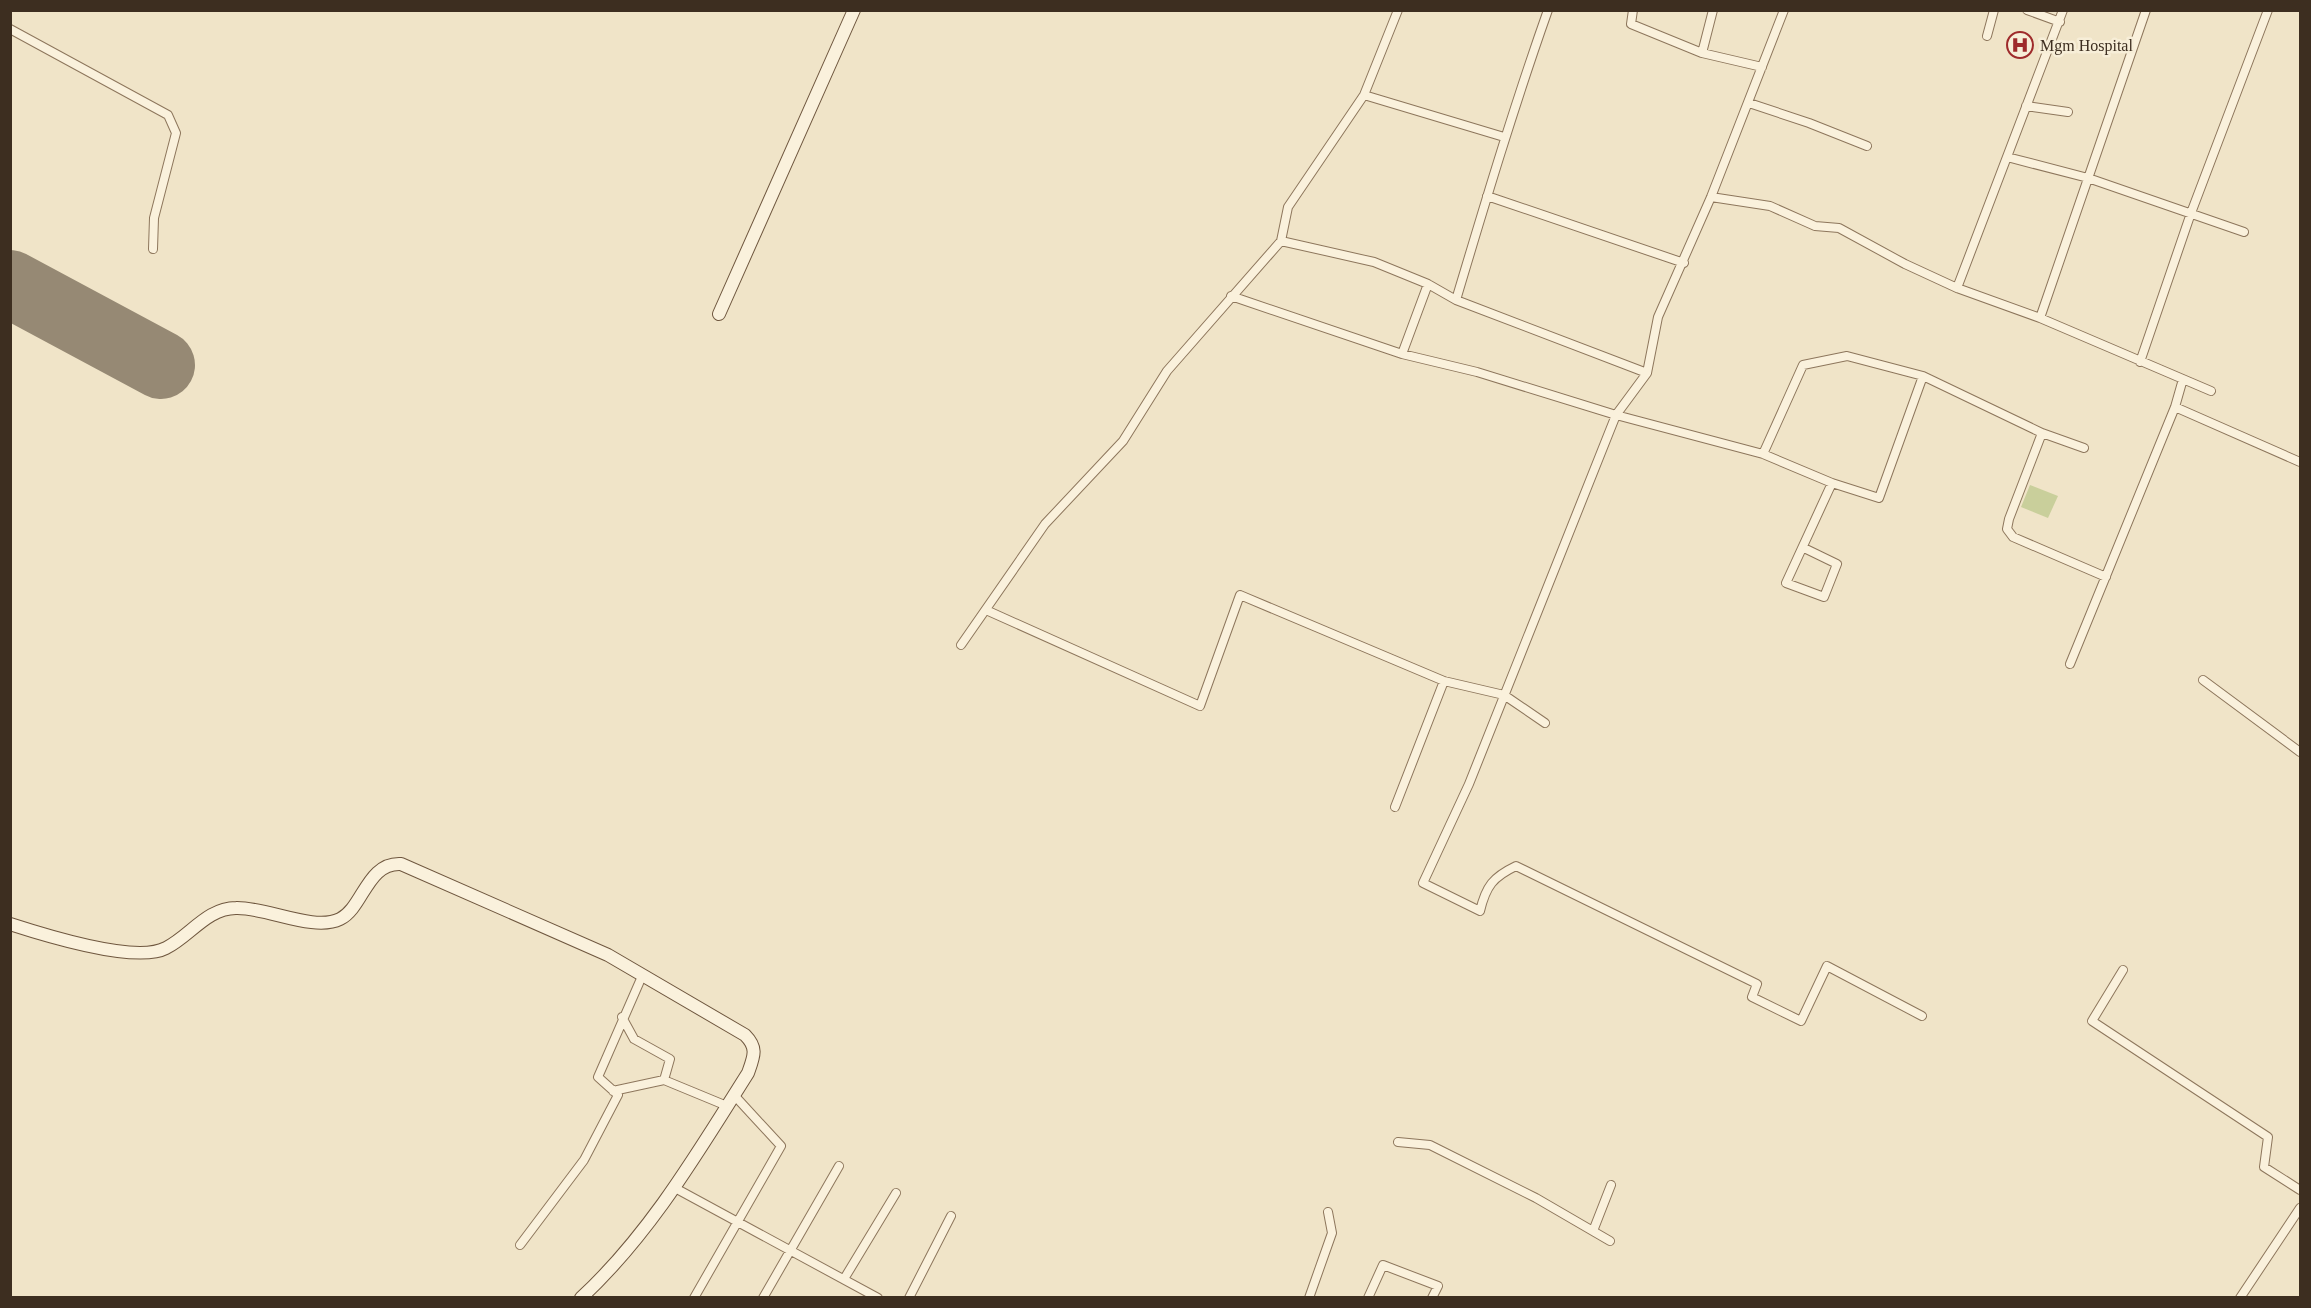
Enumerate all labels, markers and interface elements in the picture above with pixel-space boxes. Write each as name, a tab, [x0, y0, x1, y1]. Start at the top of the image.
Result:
hospital icon: Mgm Hospital	[2005, 30, 2035, 60]
place label: Mgm Hospital	[2040, 37, 2133, 55]

